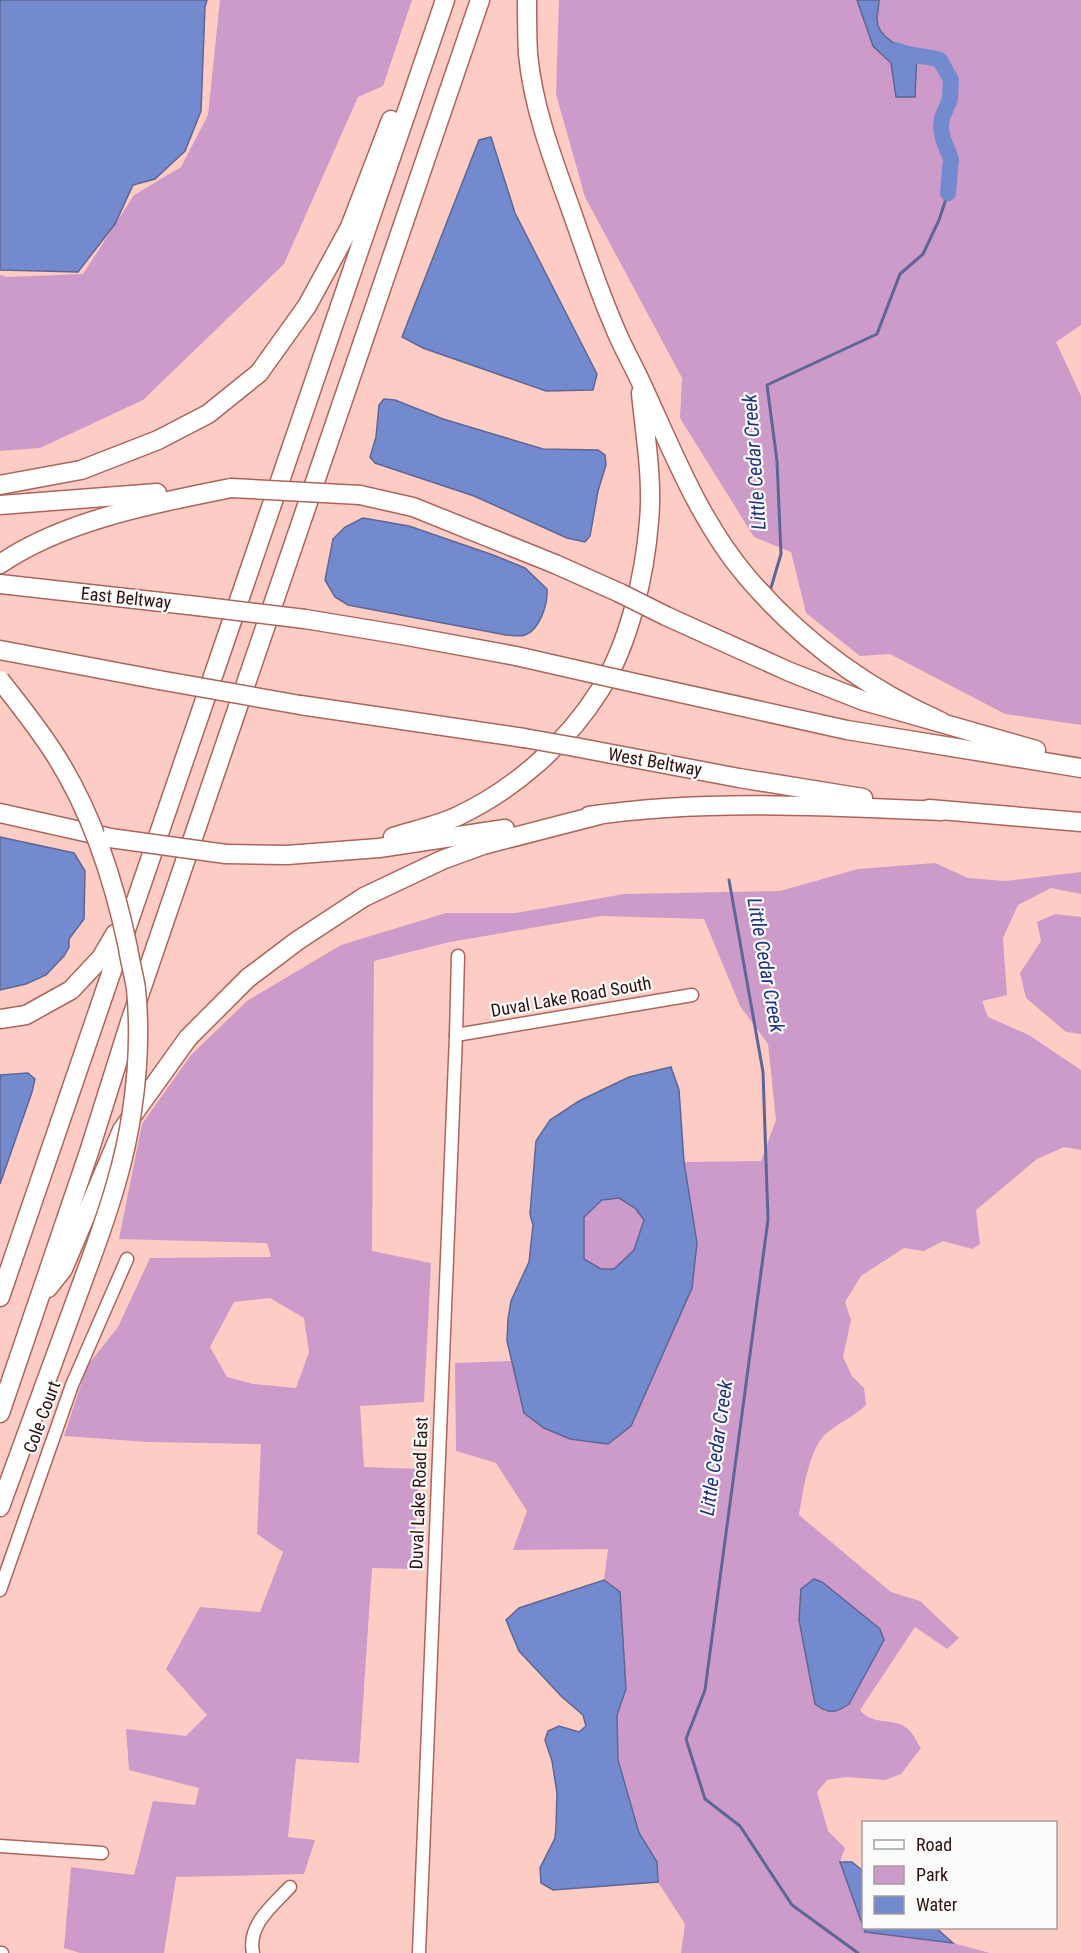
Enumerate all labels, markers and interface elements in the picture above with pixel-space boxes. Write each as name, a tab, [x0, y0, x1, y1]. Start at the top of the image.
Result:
water label: Little Cedar Creek	[737, 392, 771, 531]
street label: East Beltway	[80, 582, 173, 613]
street label: West Beltway	[607, 743, 704, 780]
water label: Little Cedar Creek	[742, 896, 790, 1035]
street label: Duval Lake Road South	[489, 972, 653, 1021]
street label: Cole Court	[19, 1378, 64, 1456]
water label: Little Cedar Creek	[695, 1378, 738, 1517]
street label: Duval Lake Road East	[405, 1416, 432, 1570]
legend	[862, 1821, 1057, 1929]
text: Road	[916, 1834, 952, 1855]
text: Park	[916, 1864, 948, 1885]
text: Water	[916, 1894, 958, 1915]

